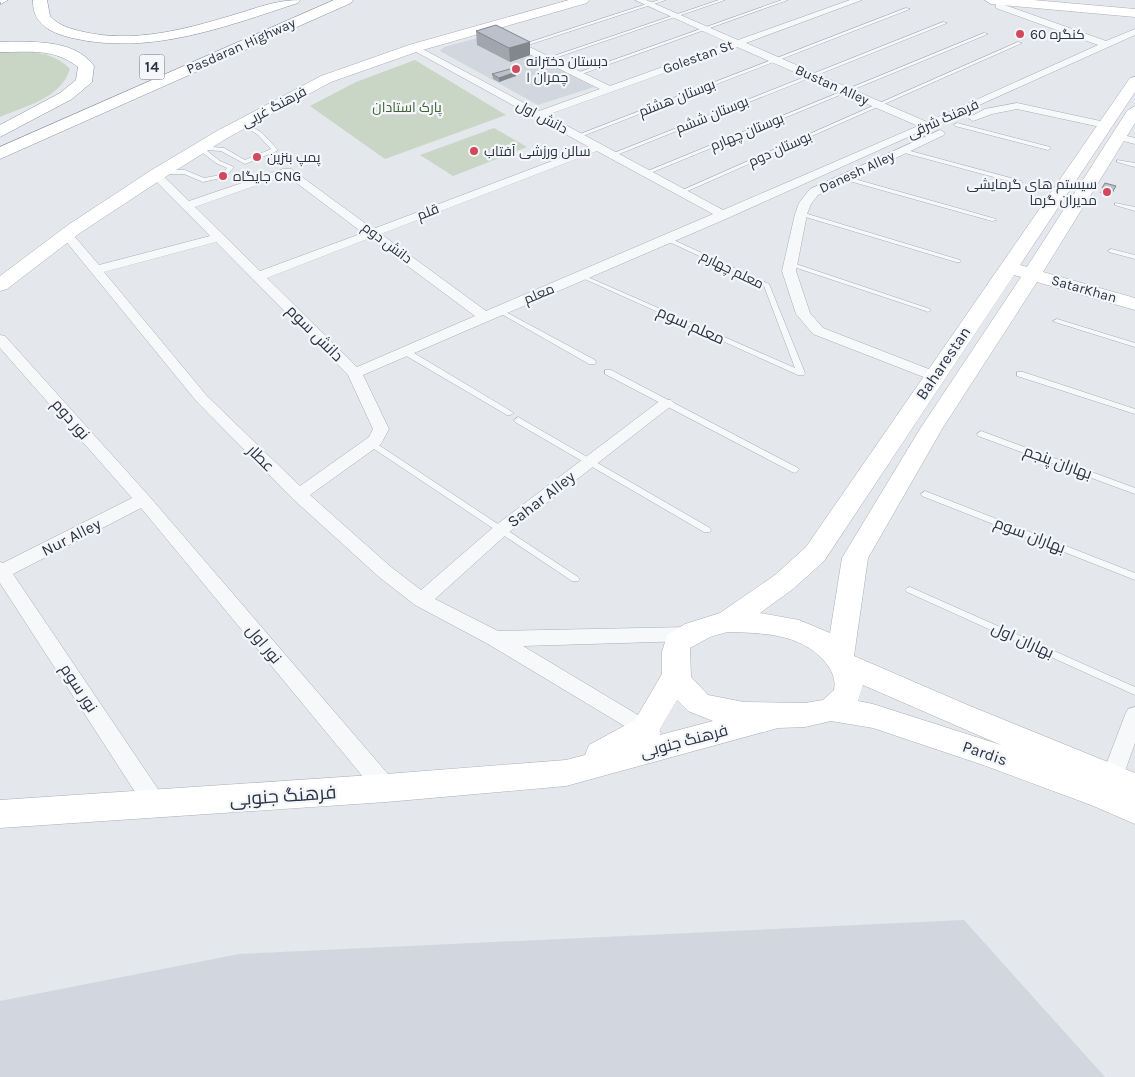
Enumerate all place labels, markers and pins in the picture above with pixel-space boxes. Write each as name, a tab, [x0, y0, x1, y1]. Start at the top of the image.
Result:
place label: کنگره 60	[1030, 26, 1085, 43]
marker: کنگره 60	[1014, 28, 1026, 40]
place label: دبستان دخترانه چمران ۱	[526, 53, 608, 87]
marker: دبستان دخترانه چمران ۱	[510, 63, 522, 75]
place label: سالن ورزشی آفتاب	[484, 143, 591, 160]
marker: سالن ورزشی آفتاب	[468, 145, 480, 157]
place label: پمپ بنزین	[267, 149, 321, 167]
marker: پمپ بنزین	[251, 151, 263, 163]
place label: جایگاه CNG	[233, 168, 301, 185]
marker: جایگاه CNG	[217, 170, 229, 182]
place label: سیستم های گرمایشی مدیران گرما	[967, 176, 1097, 209]
marker: سیستم های گرمایشی مدیران گرما	[1101, 186, 1113, 198]

